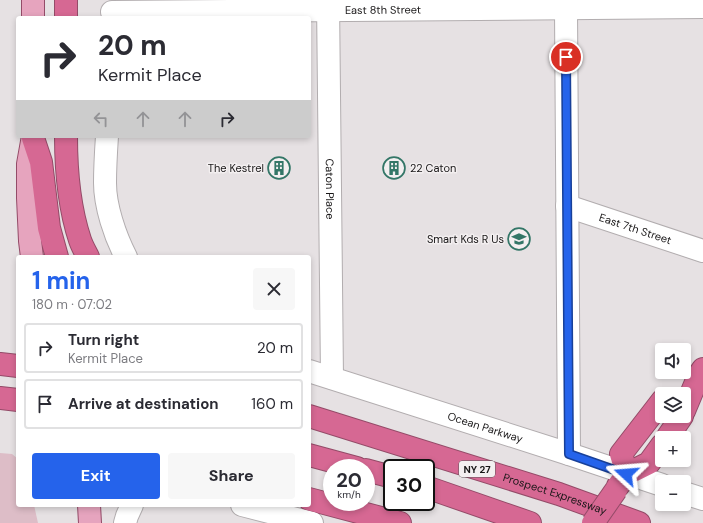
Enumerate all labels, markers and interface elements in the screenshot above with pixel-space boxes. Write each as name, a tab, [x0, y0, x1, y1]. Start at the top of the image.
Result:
street label: East 8th Street	[345, 2, 421, 17]
text: 20 m	[98, 27, 167, 64]
icon: right	[32, 32, 84, 84]
pin	[549, 40, 583, 74]
icon: arrive	[555, 46, 577, 68]
text: Kermit Place	[98, 63, 202, 87]
icon: left	[90, 108, 112, 130]
icon: ahead	[132, 108, 154, 130]
icon: ahead	[174, 108, 196, 130]
icon: right	[216, 108, 238, 130]
building icon: The Kestrel	[266, 155, 292, 181]
building icon: 22 Caton	[381, 155, 407, 181]
street label: Caton Place	[323, 158, 337, 220]
place label: The Kestrel	[208, 161, 264, 175]
place label: 22 Caton	[410, 161, 456, 175]
street label: East 7th Street	[597, 210, 673, 247]
school or university icon: Smart Kds R Us	[506, 226, 532, 252]
place label: Smart Kds R Us	[427, 232, 504, 246]
text: 1 min	[32, 265, 90, 296]
button: close	[253, 268, 295, 310]
text: 180 m · 07:02	[32, 296, 112, 313]
text: Turn right	[68, 330, 139, 350]
icon: right	[34, 337, 56, 359]
text: 20 m	[257, 338, 293, 358]
map controls	[655, 343, 691, 511]
button: sound	[655, 343, 691, 379]
text: Kermit Place	[68, 350, 143, 367]
button: layers	[655, 387, 691, 423]
icon: arrive	[34, 393, 56, 415]
text: Arrive at destination	[68, 394, 219, 414]
text: 160 m	[251, 394, 293, 414]
street label: Ocean Parkway	[446, 409, 525, 446]
button: +	[655, 431, 691, 467]
button: Exit	[32, 453, 160, 499]
button: Share	[168, 453, 295, 499]
position arrow	[605, 453, 647, 495]
speed limit sign: 30	[383, 459, 435, 511]
road number: NY 27	[459, 461, 495, 477]
text: 20	[336, 467, 362, 493]
street label: Prospect Expressway	[501, 470, 609, 518]
button: −	[655, 475, 691, 511]
text: km/h	[337, 488, 361, 501]

